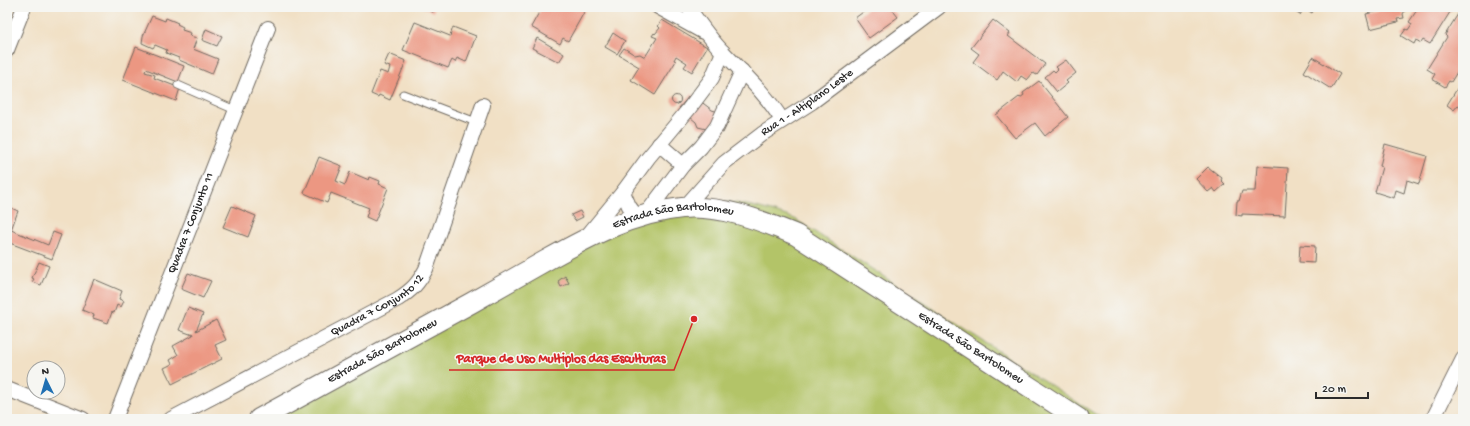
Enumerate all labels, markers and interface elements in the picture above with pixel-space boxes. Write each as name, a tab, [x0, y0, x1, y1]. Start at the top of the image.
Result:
street label: Rua 1 - Altiplano Leste	[759, 66, 857, 140]
street label: Quadra 7 Conjunto 11	[165, 171, 218, 276]
street label: Estrada São Bartolomeu	[611, 201, 735, 233]
street label: Quadra 7 Conjunto 12	[328, 272, 428, 340]
street label: Estrada São Bartolomeu	[915, 309, 1026, 388]
street label: Estrada São Bartolomeu	[325, 316, 441, 387]
callout: Parque de Uso Multiplos das Esculturas	[449, 345, 674, 370]
text: Parque de Uso Multiplos das Esculturas	[455, 352, 667, 368]
north arrow	[26, 360, 66, 400]
text: N	[41, 366, 49, 378]
scale bar	[1316, 374, 1368, 400]
text: 20 m	[1322, 383, 1347, 397]

